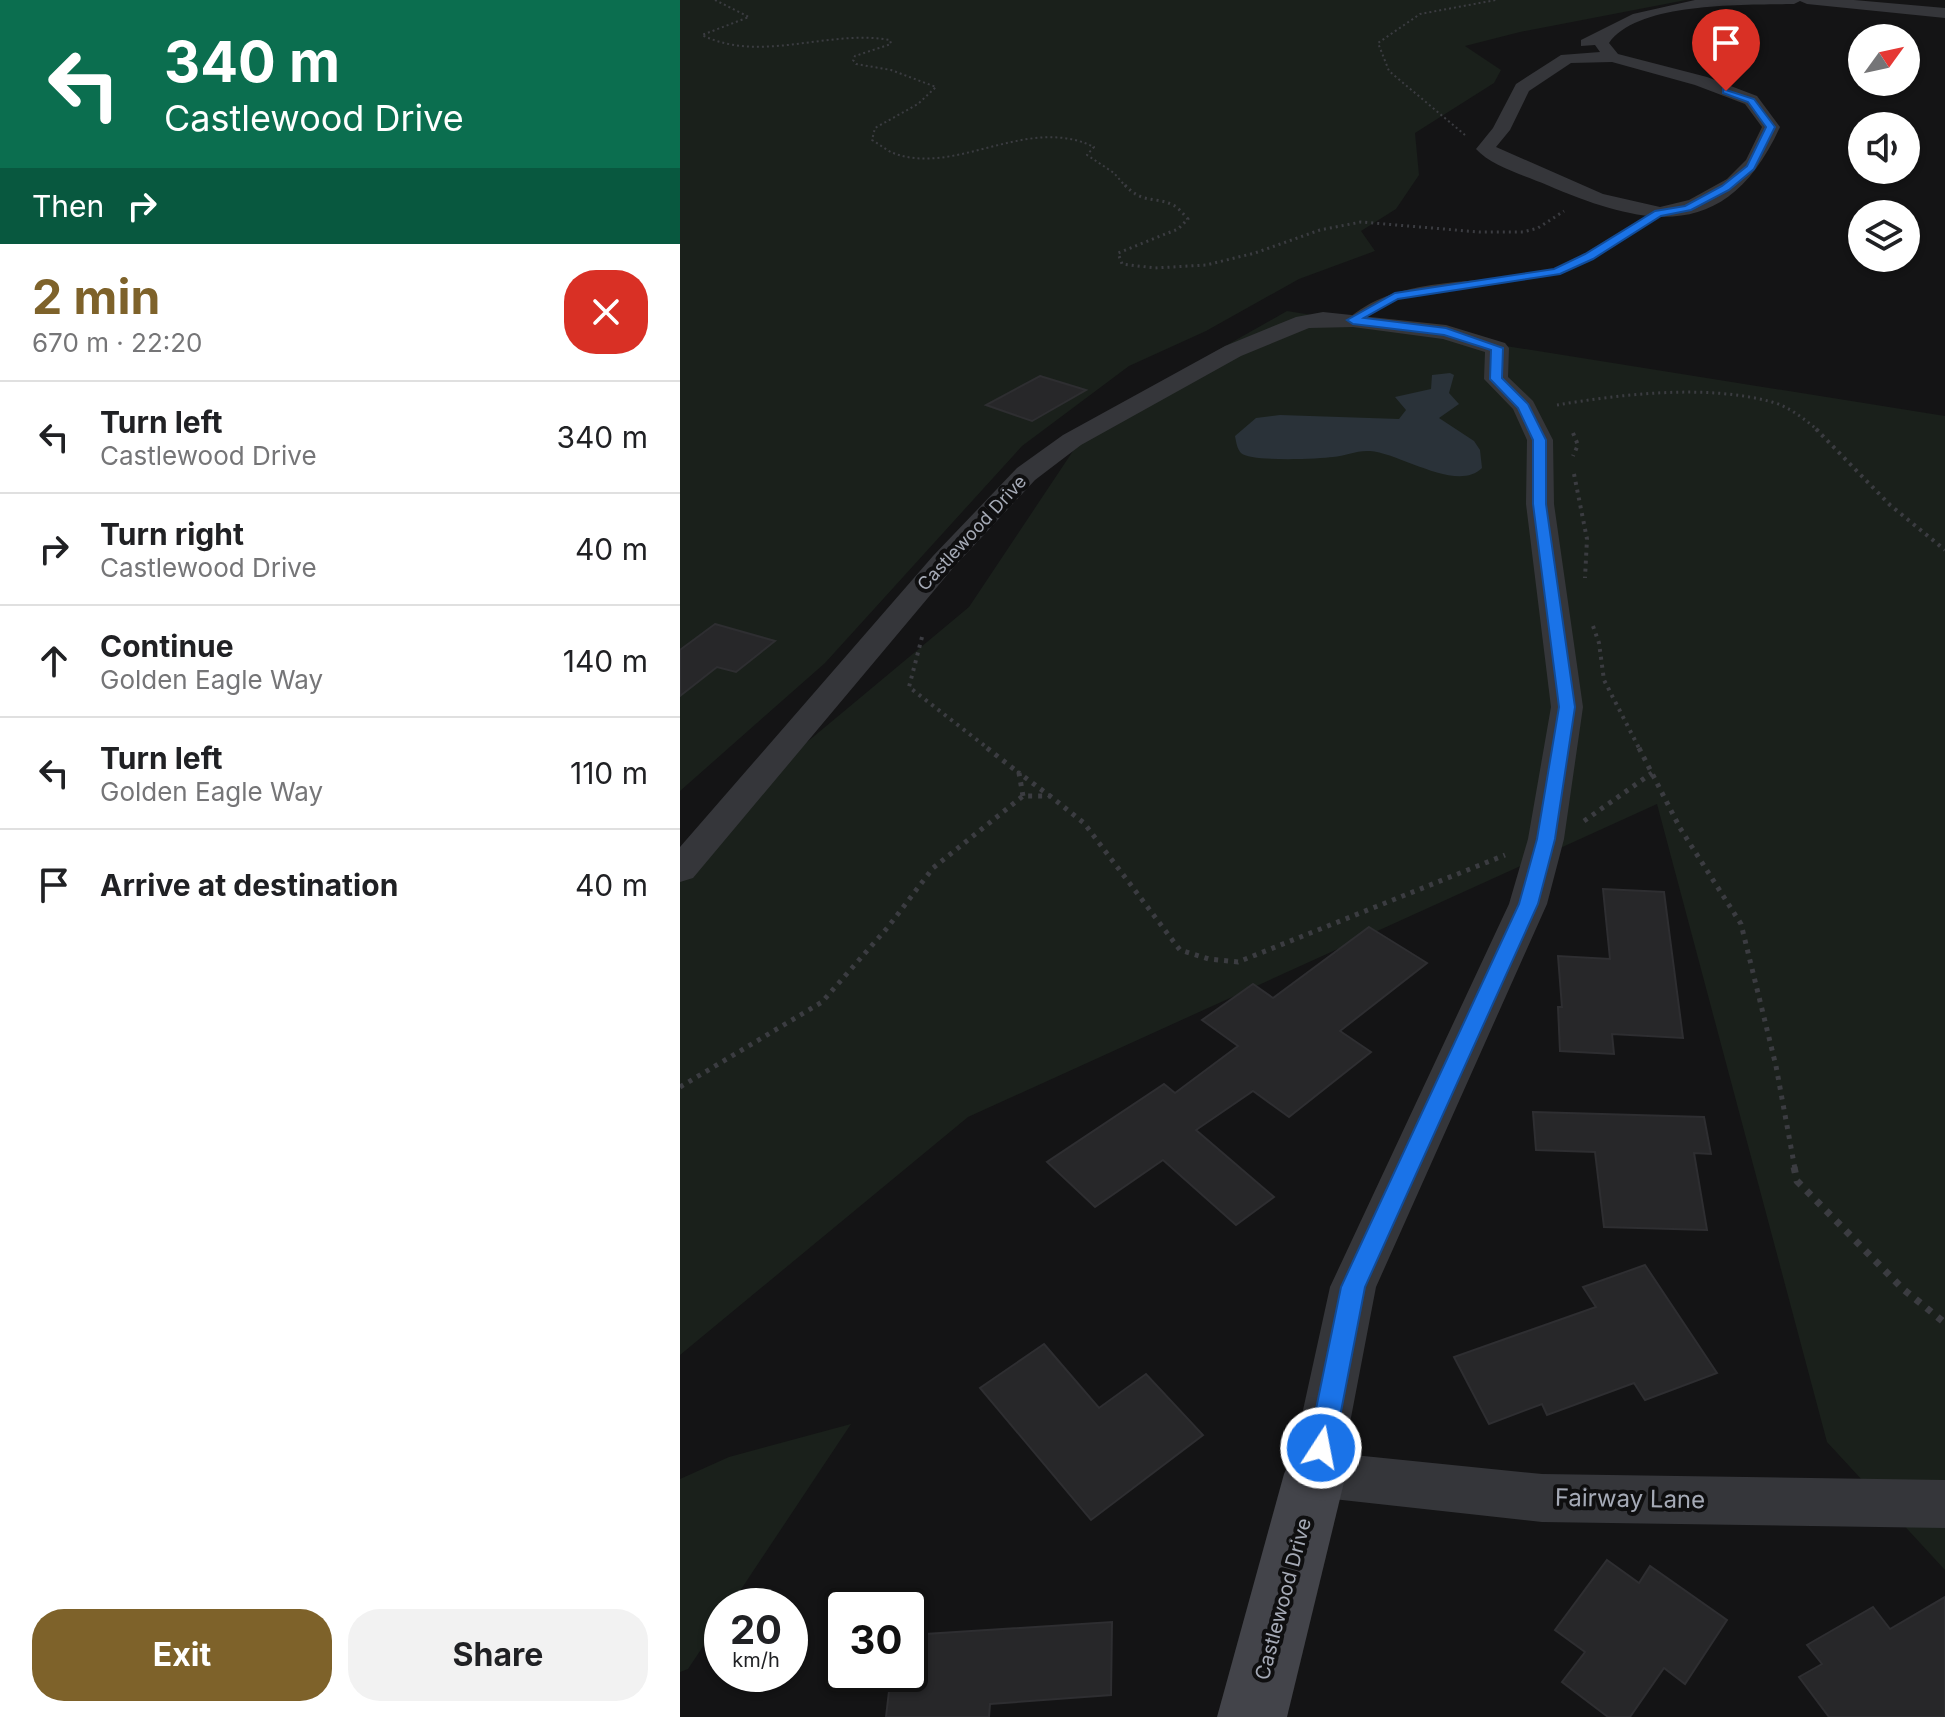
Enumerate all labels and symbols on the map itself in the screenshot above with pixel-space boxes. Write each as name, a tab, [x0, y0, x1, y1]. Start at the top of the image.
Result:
pin	[1692, 9, 1760, 91]
north arrow	[1848, 24, 1920, 96]
street label: Castlewood Drive	[913, 471, 1030, 595]
position arrow	[1279, 1406, 1363, 1490]
street label: Fairway Lane	[1555, 1483, 1705, 1514]
street label: Castlewood Drive	[1250, 1515, 1316, 1683]
speed limit sign: 30	[824, 1588, 928, 1692]

